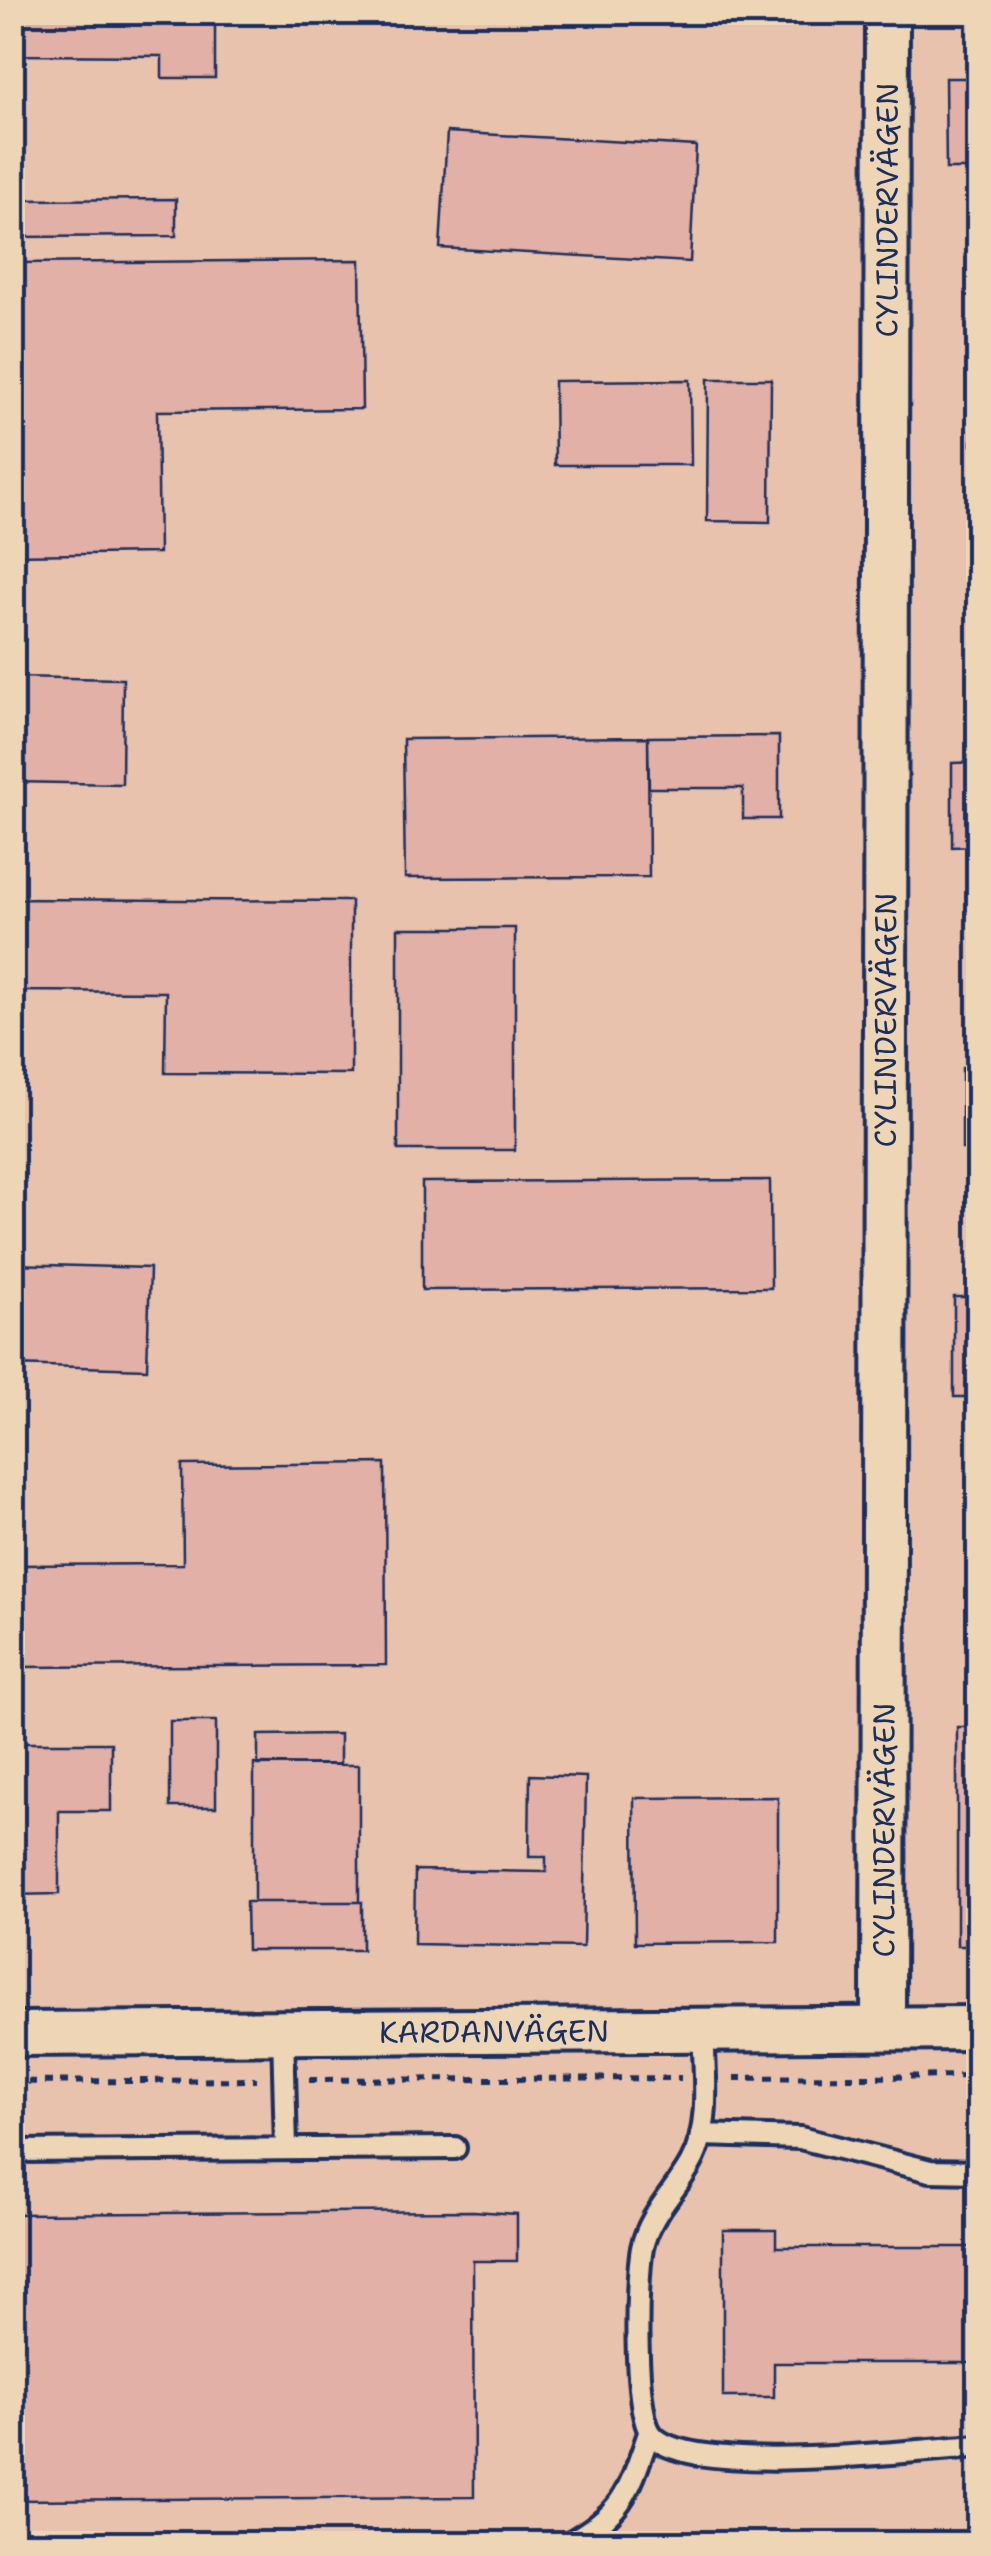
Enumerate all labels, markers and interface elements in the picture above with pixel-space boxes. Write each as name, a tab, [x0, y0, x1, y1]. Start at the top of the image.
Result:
street label: CYLINDERVÄGEN	[866, 83, 907, 337]
street label: CYLINDERVÄGEN	[864, 893, 906, 1147]
street label: CYLINDERVÄGEN	[863, 1703, 904, 1957]
street label: KARDANVÄGEN	[379, 2010, 609, 2052]

